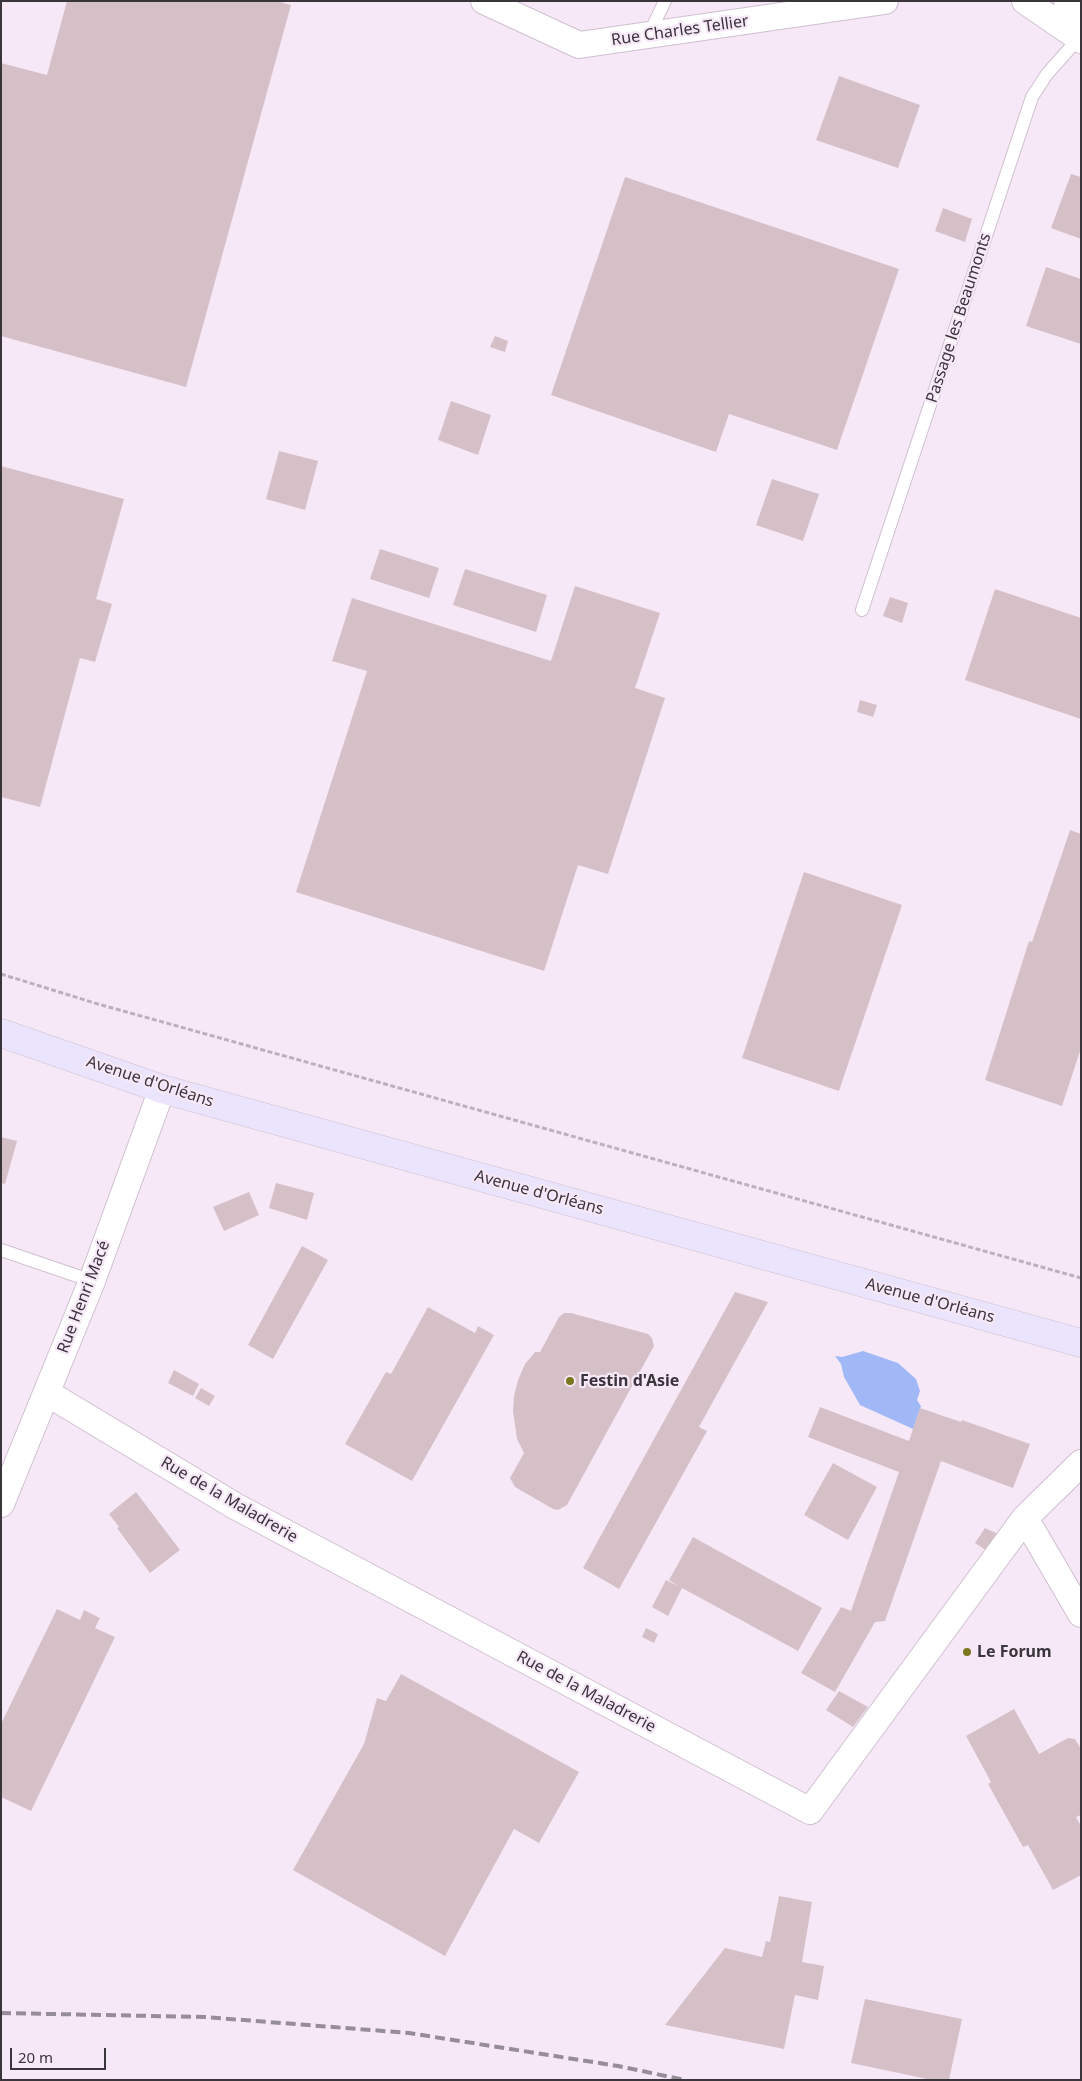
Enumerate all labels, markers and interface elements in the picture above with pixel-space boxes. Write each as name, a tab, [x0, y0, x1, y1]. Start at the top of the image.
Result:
street label: Rue Charles Tellier	[610, 12, 750, 50]
street label: Passage les Beaumonts	[922, 231, 996, 405]
street label: Avenue d'Orléans	[84, 1052, 216, 1112]
street label: Avenue d'Orléans	[472, 1167, 606, 1219]
street label: Rue Henri Macé	[54, 1238, 114, 1356]
street label: Avenue d'Orléans	[863, 1275, 997, 1327]
place label: Festin d'Asie	[580, 1371, 679, 1391]
marker: Festin d'Asie	[564, 1375, 576, 1387]
street label: Rue de la Maladrerie	[157, 1453, 301, 1547]
place label: Le Forum	[977, 1642, 1052, 1662]
marker: Le Forum	[961, 1646, 973, 1658]
street label: Rue de la Maladrerie	[513, 1647, 659, 1737]
scale bar	[12, 2038, 109, 2070]
text: 20 m	[18, 2047, 53, 2067]

